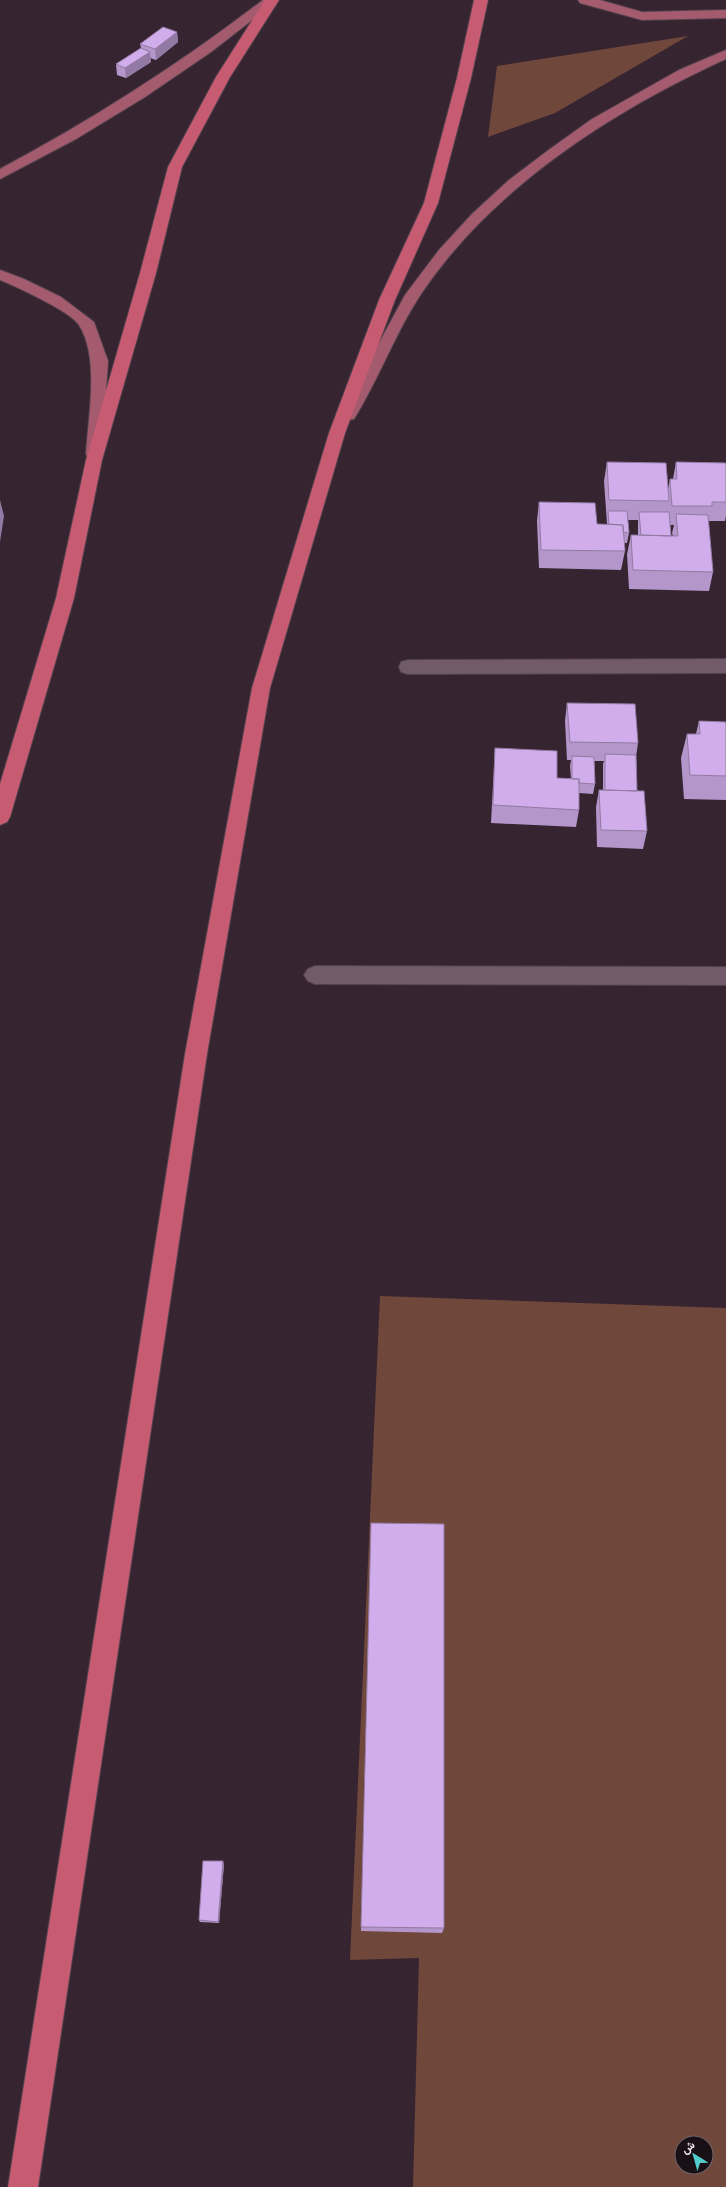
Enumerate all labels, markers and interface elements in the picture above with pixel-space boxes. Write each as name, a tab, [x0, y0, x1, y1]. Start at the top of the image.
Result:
north arrow	[674, 2135, 714, 2175]
text: ش	[678, 2137, 697, 2157]

